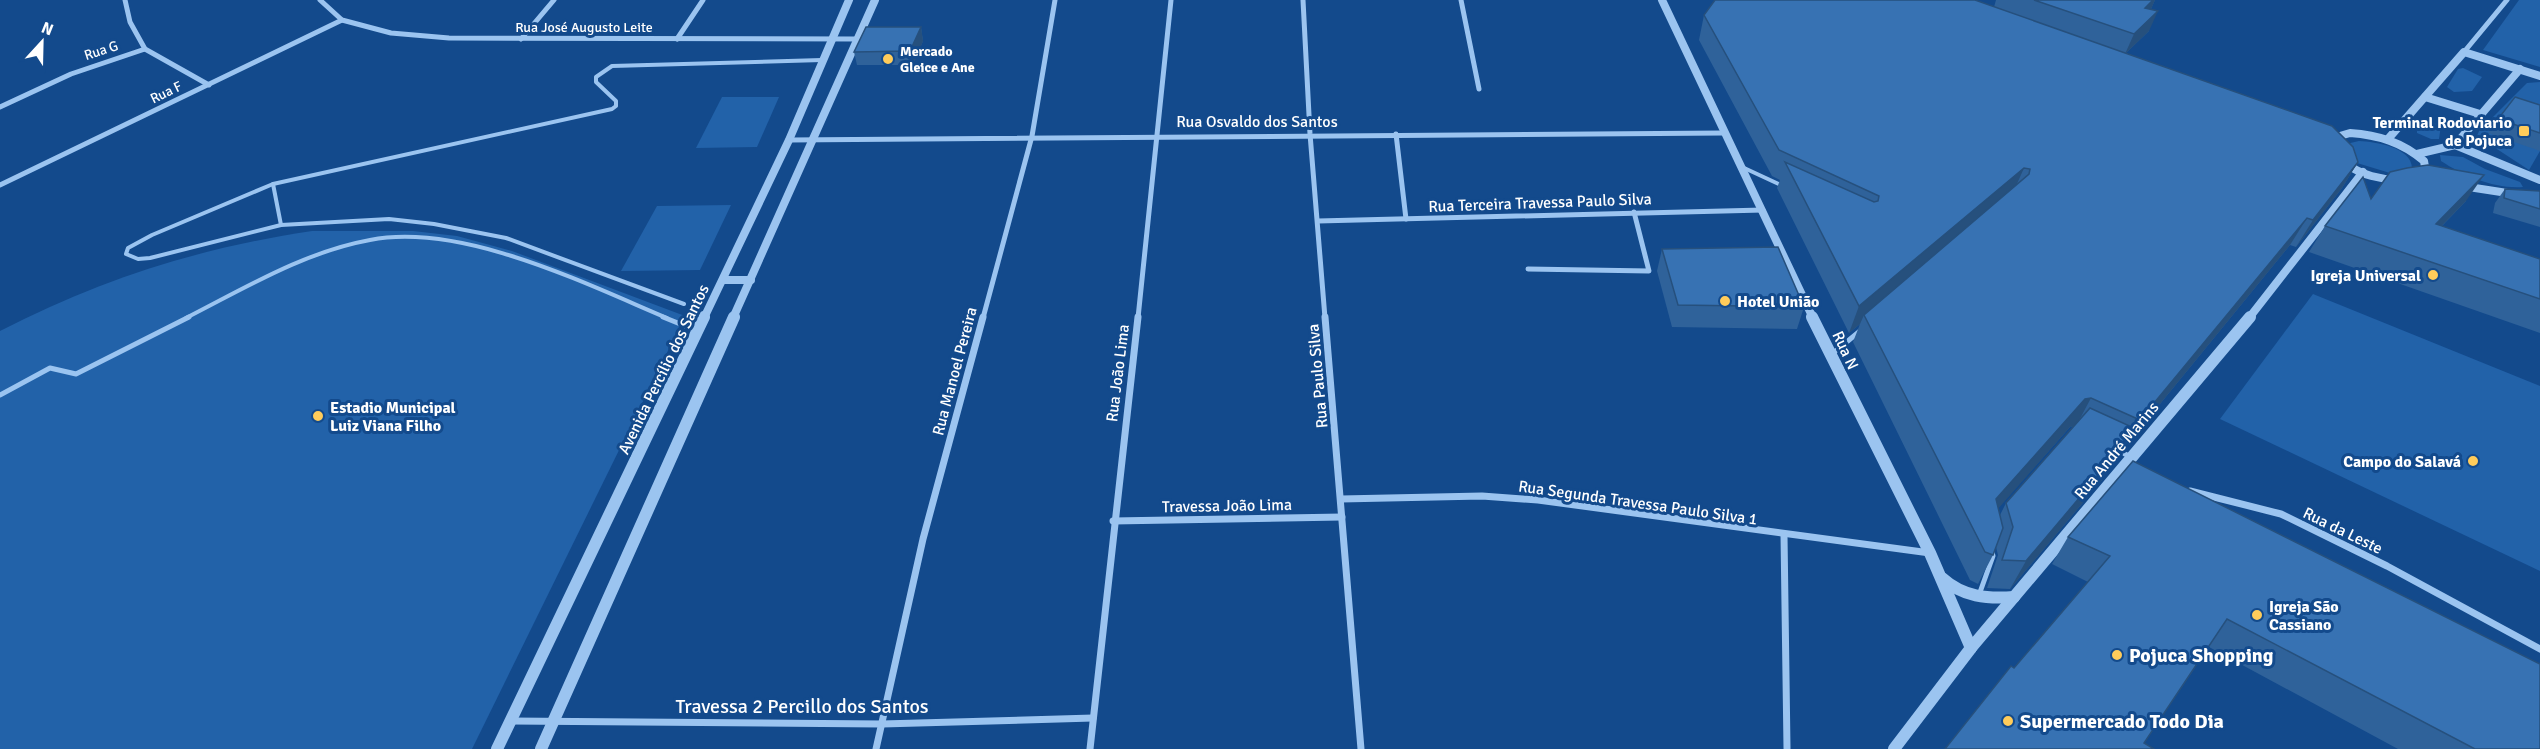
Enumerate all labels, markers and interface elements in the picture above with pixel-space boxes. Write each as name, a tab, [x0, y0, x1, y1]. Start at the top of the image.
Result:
north arrow	[12, 12, 72, 72]
text: N	[38, 18, 56, 40]
street label: Rua José Augusto Leite	[515, 19, 653, 36]
street label: Rua G	[82, 37, 120, 64]
place label: Mercado Gleice e Ane	[900, 43, 975, 76]
marker: Mercado Gleice e Ane	[881, 52, 895, 66]
street label: Rua F	[148, 78, 185, 107]
street label: Rua Osvaldo dos Santos	[1176, 112, 1338, 132]
place label: Terminal Rodoviario de Pojuca	[2373, 113, 2512, 151]
marker: Terminal Rodoviario de Pojuca	[2517, 124, 2531, 138]
street label: Rua Terceira Travessa Paulo Silva	[1428, 189, 1652, 217]
place label: Igreja Universal	[2310, 266, 2421, 286]
marker: Igreja Universal	[2426, 268, 2440, 282]
street label: Avenida Percílio dos Santos	[614, 281, 714, 458]
place label: Hotel União	[1737, 292, 1819, 312]
marker: Hotel União	[1718, 294, 1732, 308]
street label: Rua Manoel Pereira	[928, 305, 982, 438]
street label: Rua João Lima	[1102, 323, 1134, 423]
street label: Rua Paulo Silva	[1303, 323, 1333, 429]
street label: Rua N	[1827, 328, 1863, 373]
place label: Estadio Municipal Luiz Viana Filho	[330, 398, 456, 436]
street label: Rua André Marins	[2070, 398, 2163, 503]
marker: Estadio Municipal Luiz Viana Filho	[311, 409, 325, 423]
place label: Campo do Salavá	[2343, 452, 2461, 472]
marker: Campo do Salavá	[2466, 454, 2480, 468]
street label: Rua Segunda Travessa Paulo Silva 1	[1517, 476, 1759, 530]
street label: Travessa João Lima	[1162, 495, 1292, 517]
street label: Rua da Leste	[2299, 503, 2386, 559]
place label: Igreja São Cassiano	[2269, 597, 2339, 635]
marker: Igreja São Cassiano	[2250, 608, 2264, 622]
place label: Pojuca Shopping	[2129, 643, 2274, 668]
marker: Pojuca Shopping	[2110, 648, 2124, 662]
street label: Travessa 2 Percillo dos Santos	[675, 694, 929, 719]
place label: Supermercado Todo Dia	[2020, 709, 2224, 734]
marker: Supermercado Todo Dia	[2001, 714, 2015, 728]

